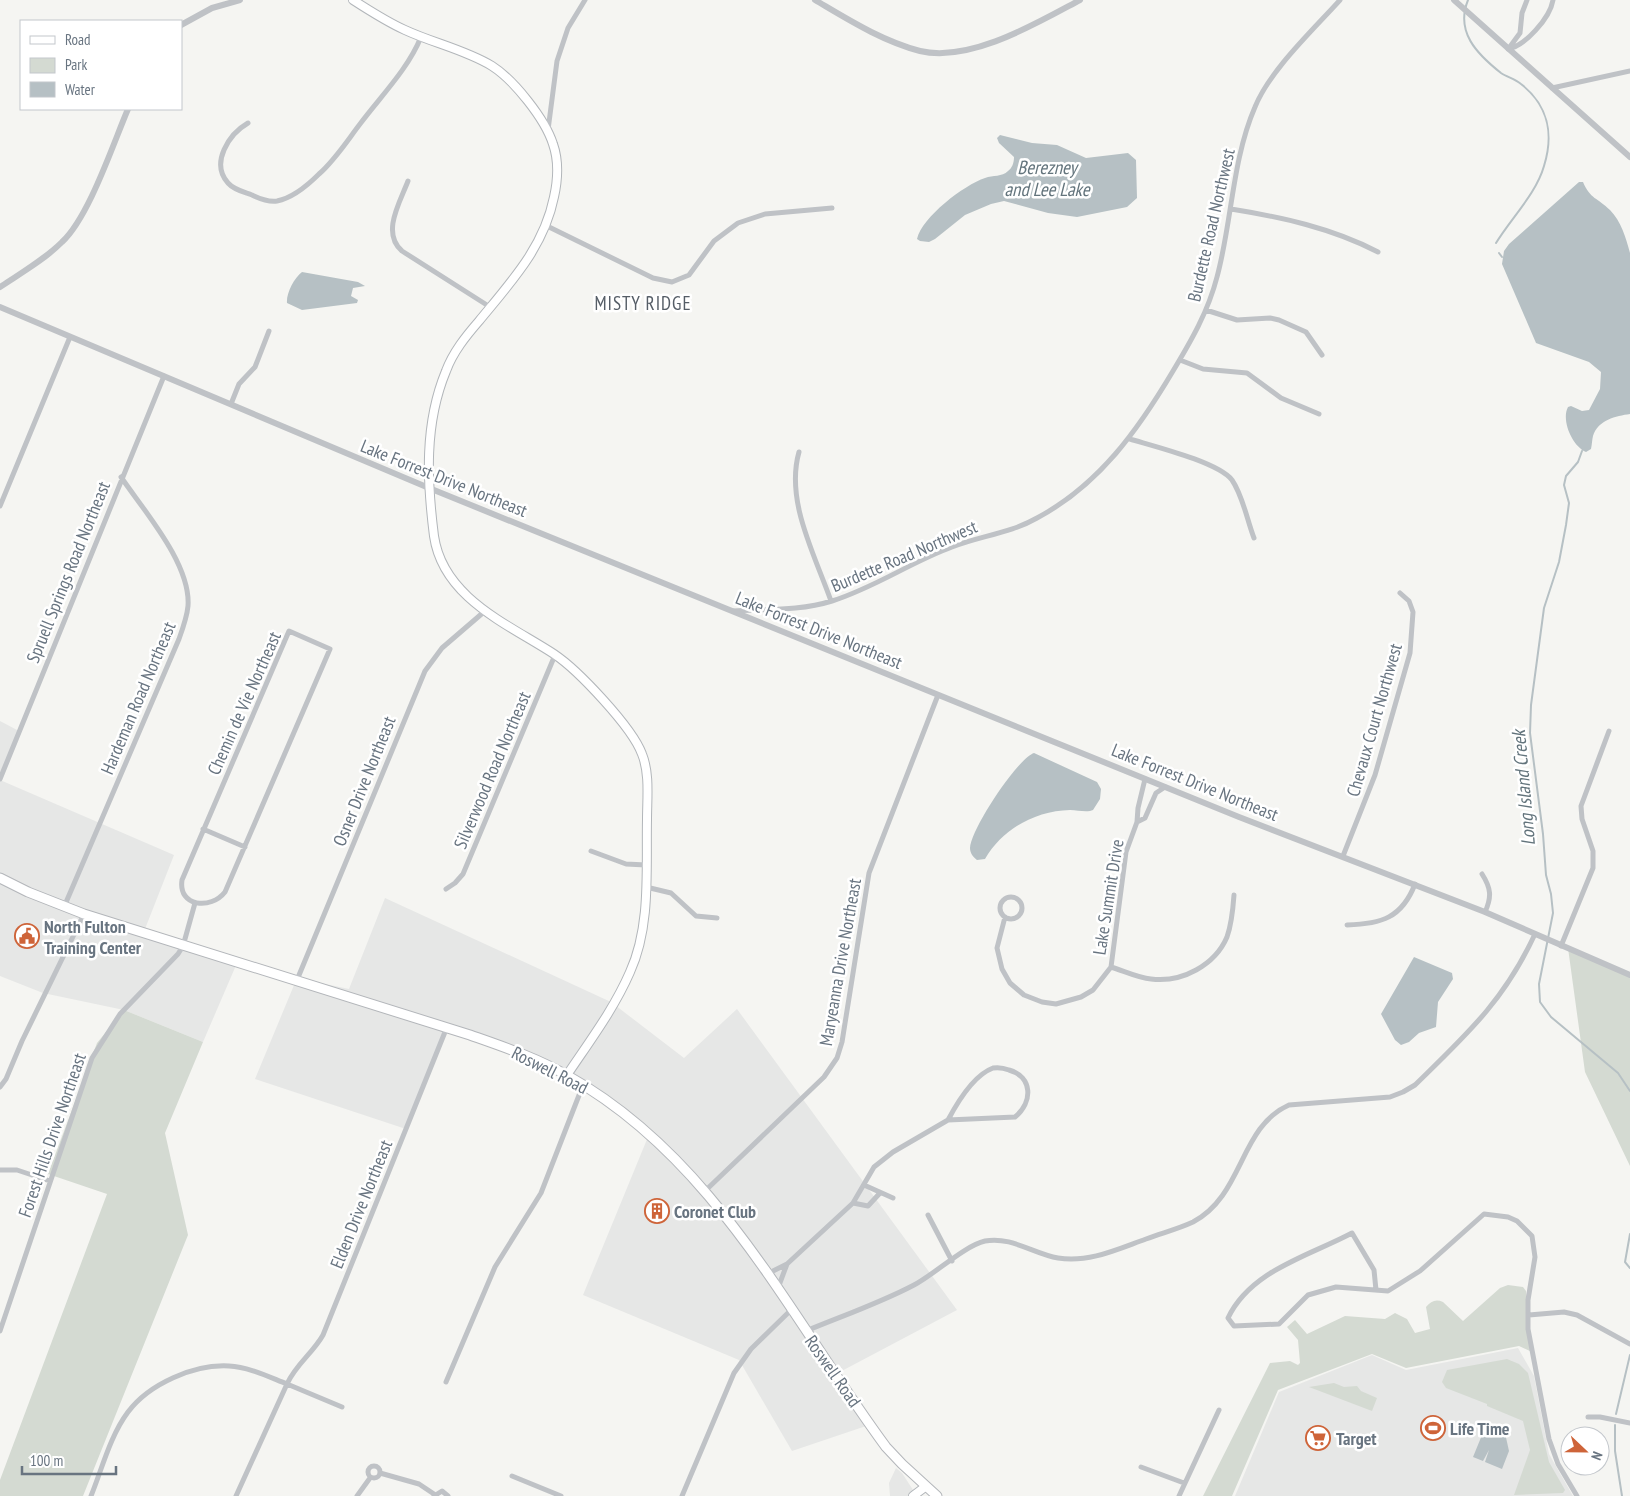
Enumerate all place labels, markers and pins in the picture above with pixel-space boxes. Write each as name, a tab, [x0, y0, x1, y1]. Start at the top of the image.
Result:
place label: North Fulton Training Center	[44, 915, 142, 959]
public building icon: North Fulton Training Center	[14, 923, 40, 949]
building icon: Coronet Club	[644, 1198, 670, 1224]
place label: Coronet Club	[674, 1200, 756, 1223]
sports icon: Life Time	[1420, 1415, 1446, 1441]
place label: Life Time	[1450, 1417, 1510, 1440]
supermarket icon: Target	[1305, 1425, 1331, 1451]
place label: Target	[1336, 1427, 1377, 1450]

